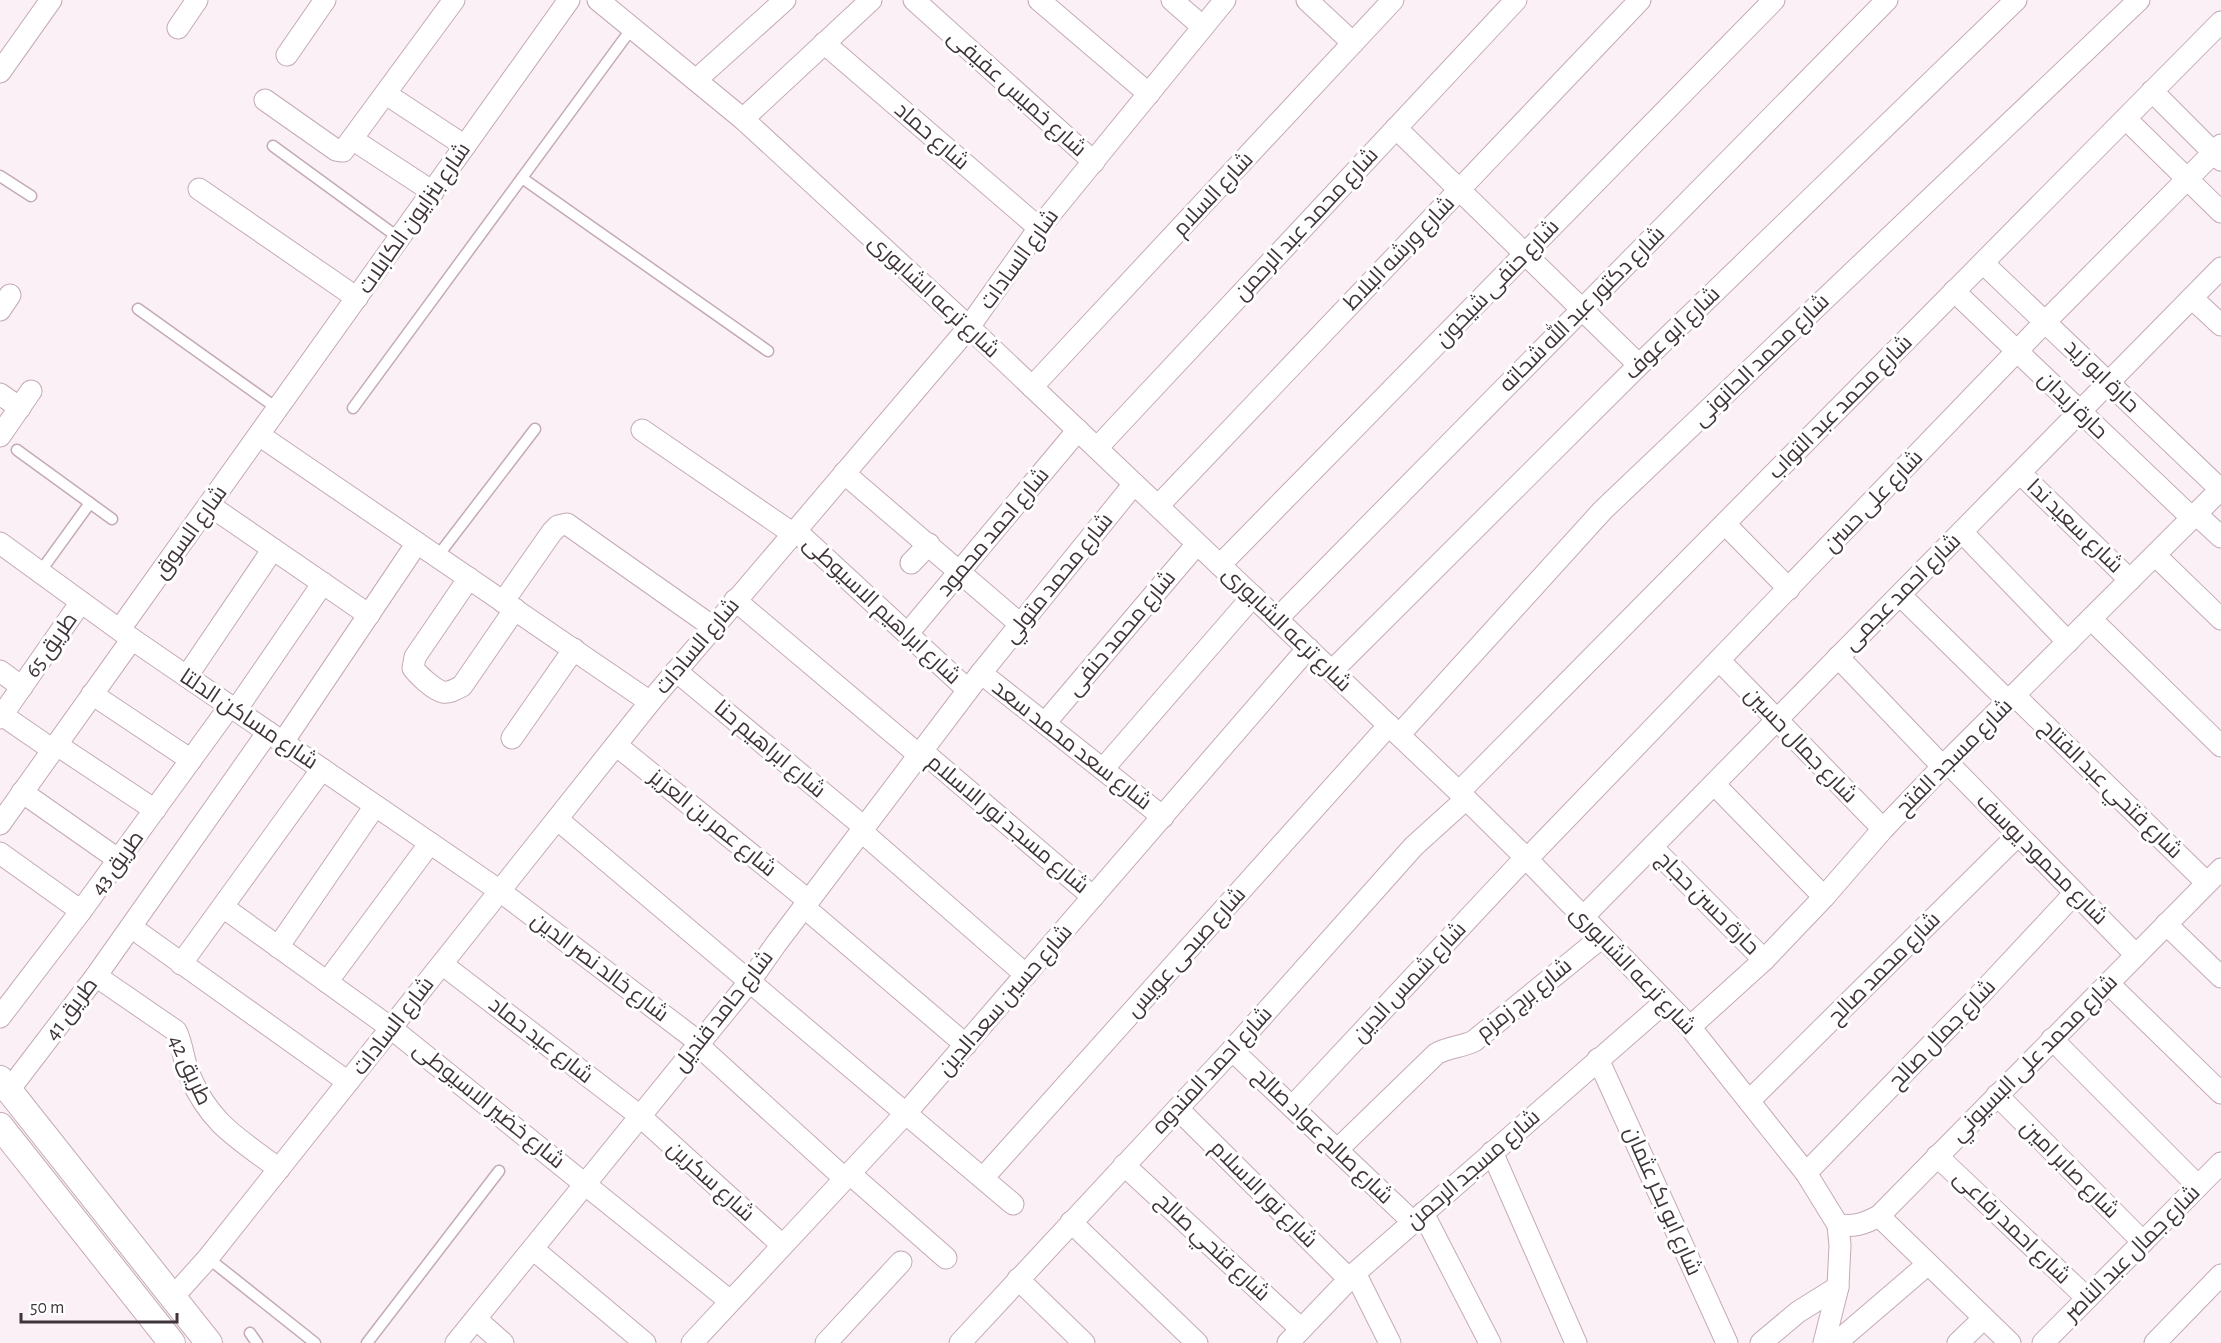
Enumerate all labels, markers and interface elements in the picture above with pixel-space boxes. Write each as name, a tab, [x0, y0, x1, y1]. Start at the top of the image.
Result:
street label: شارع خميس عفيفى	[942, 25, 1090, 163]
street label: شارع حماد	[889, 98, 973, 176]
street label: شارع بنزايون الكابلات	[354, 138, 477, 299]
street label: شارع محمد عبد الرحمن	[1230, 143, 1384, 307]
street label: شارع السلام	[1169, 148, 1260, 243]
street label: شارع ورشه البلاط	[1339, 192, 1461, 316]
street label: شارع السادات	[976, 205, 1065, 315]
street label: شارع حنفى شيخون	[1431, 215, 1565, 353]
street label: شارع دكتور عبد الله شحاته	[1492, 219, 1671, 398]
street label: شارع ترعه الشابورى	[862, 230, 1004, 364]
street label: شارع ابو عوف	[1620, 282, 1726, 386]
street label: شارع محمد الحانونى	[1689, 290, 1835, 432]
street label: شارع محمد عبد التواب	[1764, 331, 1918, 485]
street label: حارة ابو زيد	[2060, 335, 2144, 417]
street label: حارة زيدان	[2033, 367, 2112, 444]
street label: شارع على حسن	[1819, 446, 1929, 558]
street label: شارع احمد محمود	[933, 464, 1055, 602]
street label: شارع سعيد ندا	[2021, 475, 2127, 579]
street label: شارع السوق	[149, 482, 233, 584]
street label: شارع محمد متولي	[999, 509, 1121, 650]
street label: شارع احمد عجمى	[1839, 529, 1967, 657]
street label: شارع ابراهيم الاسيوطى	[796, 532, 965, 691]
street label: شارع ترعه الشابورى	[1216, 562, 1356, 698]
street label: شارع محمد حنفى	[1062, 566, 1182, 702]
street label: شارع السادات	[651, 594, 746, 700]
street label: طريق 65	[21, 609, 83, 683]
street label: شارع مساكن الدلتا	[174, 665, 322, 776]
street label: شارع سعد محمد سعد	[986, 676, 1156, 816]
street label: شارع جمال حسين	[1738, 683, 1861, 809]
street label: شارع مسجد الفتح	[1892, 695, 2018, 821]
street label: شارع ابراهيم حنا	[708, 696, 830, 805]
street label: شارع فتحي عبد الفتاح	[2032, 715, 2187, 866]
street label: شارع مسجد نور الاسلام	[921, 750, 1093, 901]
street label: شارع عمر بن العزيز	[642, 764, 781, 883]
street label: شارع محمود يوسف	[1970, 789, 2112, 931]
street label: طريق 43	[86, 827, 149, 900]
street label: حارة حسن حجاج	[1650, 847, 1764, 961]
street label: شارع صبحى عويس	[1122, 883, 1252, 1023]
street label: شارع ترعه الشابورى	[1564, 901, 1700, 1041]
street label: شارع خالد نصر الدين	[525, 908, 673, 1028]
street label: شارع محمد صالح	[1824, 908, 1946, 1030]
street label: شارع شمس الدين	[1348, 918, 1472, 1048]
street label: شارع حسين سعدالدين	[934, 920, 1078, 1082]
street label: شارع حامد قنديل	[669, 946, 779, 1078]
street label: شارع برج زمزم	[1472, 954, 1578, 1047]
street label: شارع محمد على البسيوني	[1946, 970, 2125, 1149]
street label: شارع السادات	[348, 973, 440, 1081]
street label: طريق 41	[41, 974, 103, 1046]
street label: شارع جمال صالح	[1885, 975, 2002, 1095]
street label: شارع عيد حماد	[483, 993, 597, 1090]
street label: شارع احمد المندوه	[1148, 1002, 1278, 1140]
street label: طريق 42	[162, 1032, 216, 1109]
street label: شارع خضير الاسيوطى	[407, 1038, 569, 1175]
street label: شارع صالح عواد صالح	[1247, 1064, 1397, 1210]
street label: شارع مسجد الرحمن	[1402, 1105, 1546, 1235]
street label: شارع صابر امين	[2015, 1116, 2123, 1224]
street label: شارع ابو بكر عثمان	[1618, 1123, 1706, 1280]
street label: شارع نور الاسلام	[1204, 1136, 1322, 1254]
street label: شارع سكرين	[661, 1137, 759, 1228]
street label: شارع احمد رفاعى	[1947, 1166, 2075, 1290]
street label: شارع جمال عبد الناصر	[2059, 1181, 2206, 1329]
street label: شارع فتحي صالح	[1148, 1189, 1274, 1309]
scale bar	[21, 1286, 177, 1324]
text: 50 m	[30, 1299, 64, 1317]

